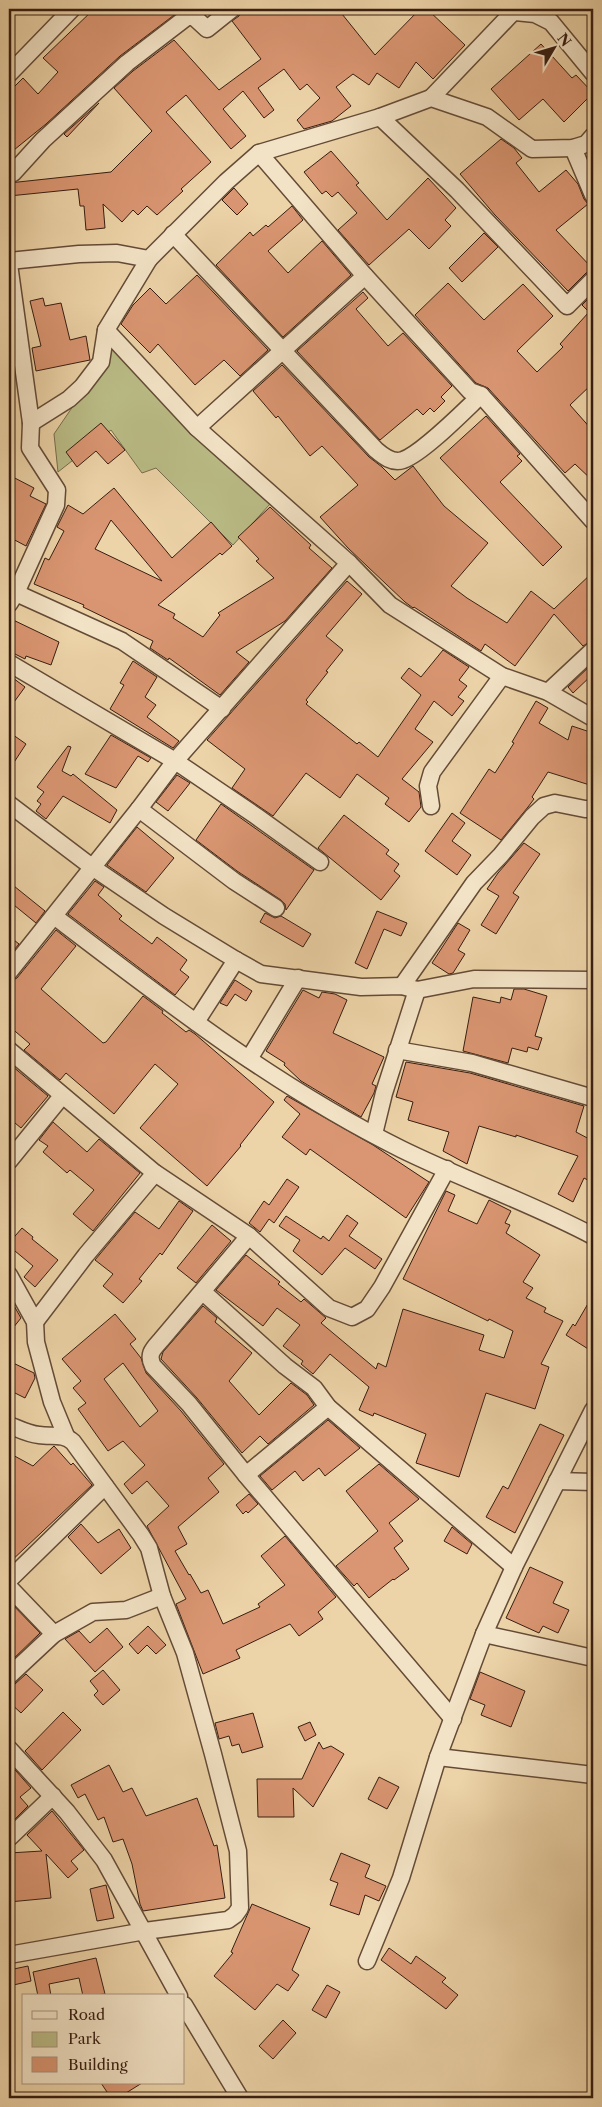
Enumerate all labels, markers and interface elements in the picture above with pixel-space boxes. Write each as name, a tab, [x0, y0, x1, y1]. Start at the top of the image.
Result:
north arrow	[530, 22, 580, 72]
text: N	[553, 30, 575, 50]
legend	[22, 1994, 185, 2084]
text: Road	[68, 2005, 105, 2024]
text: Park	[68, 2029, 102, 2048]
text: Building	[68, 2055, 128, 2074]

